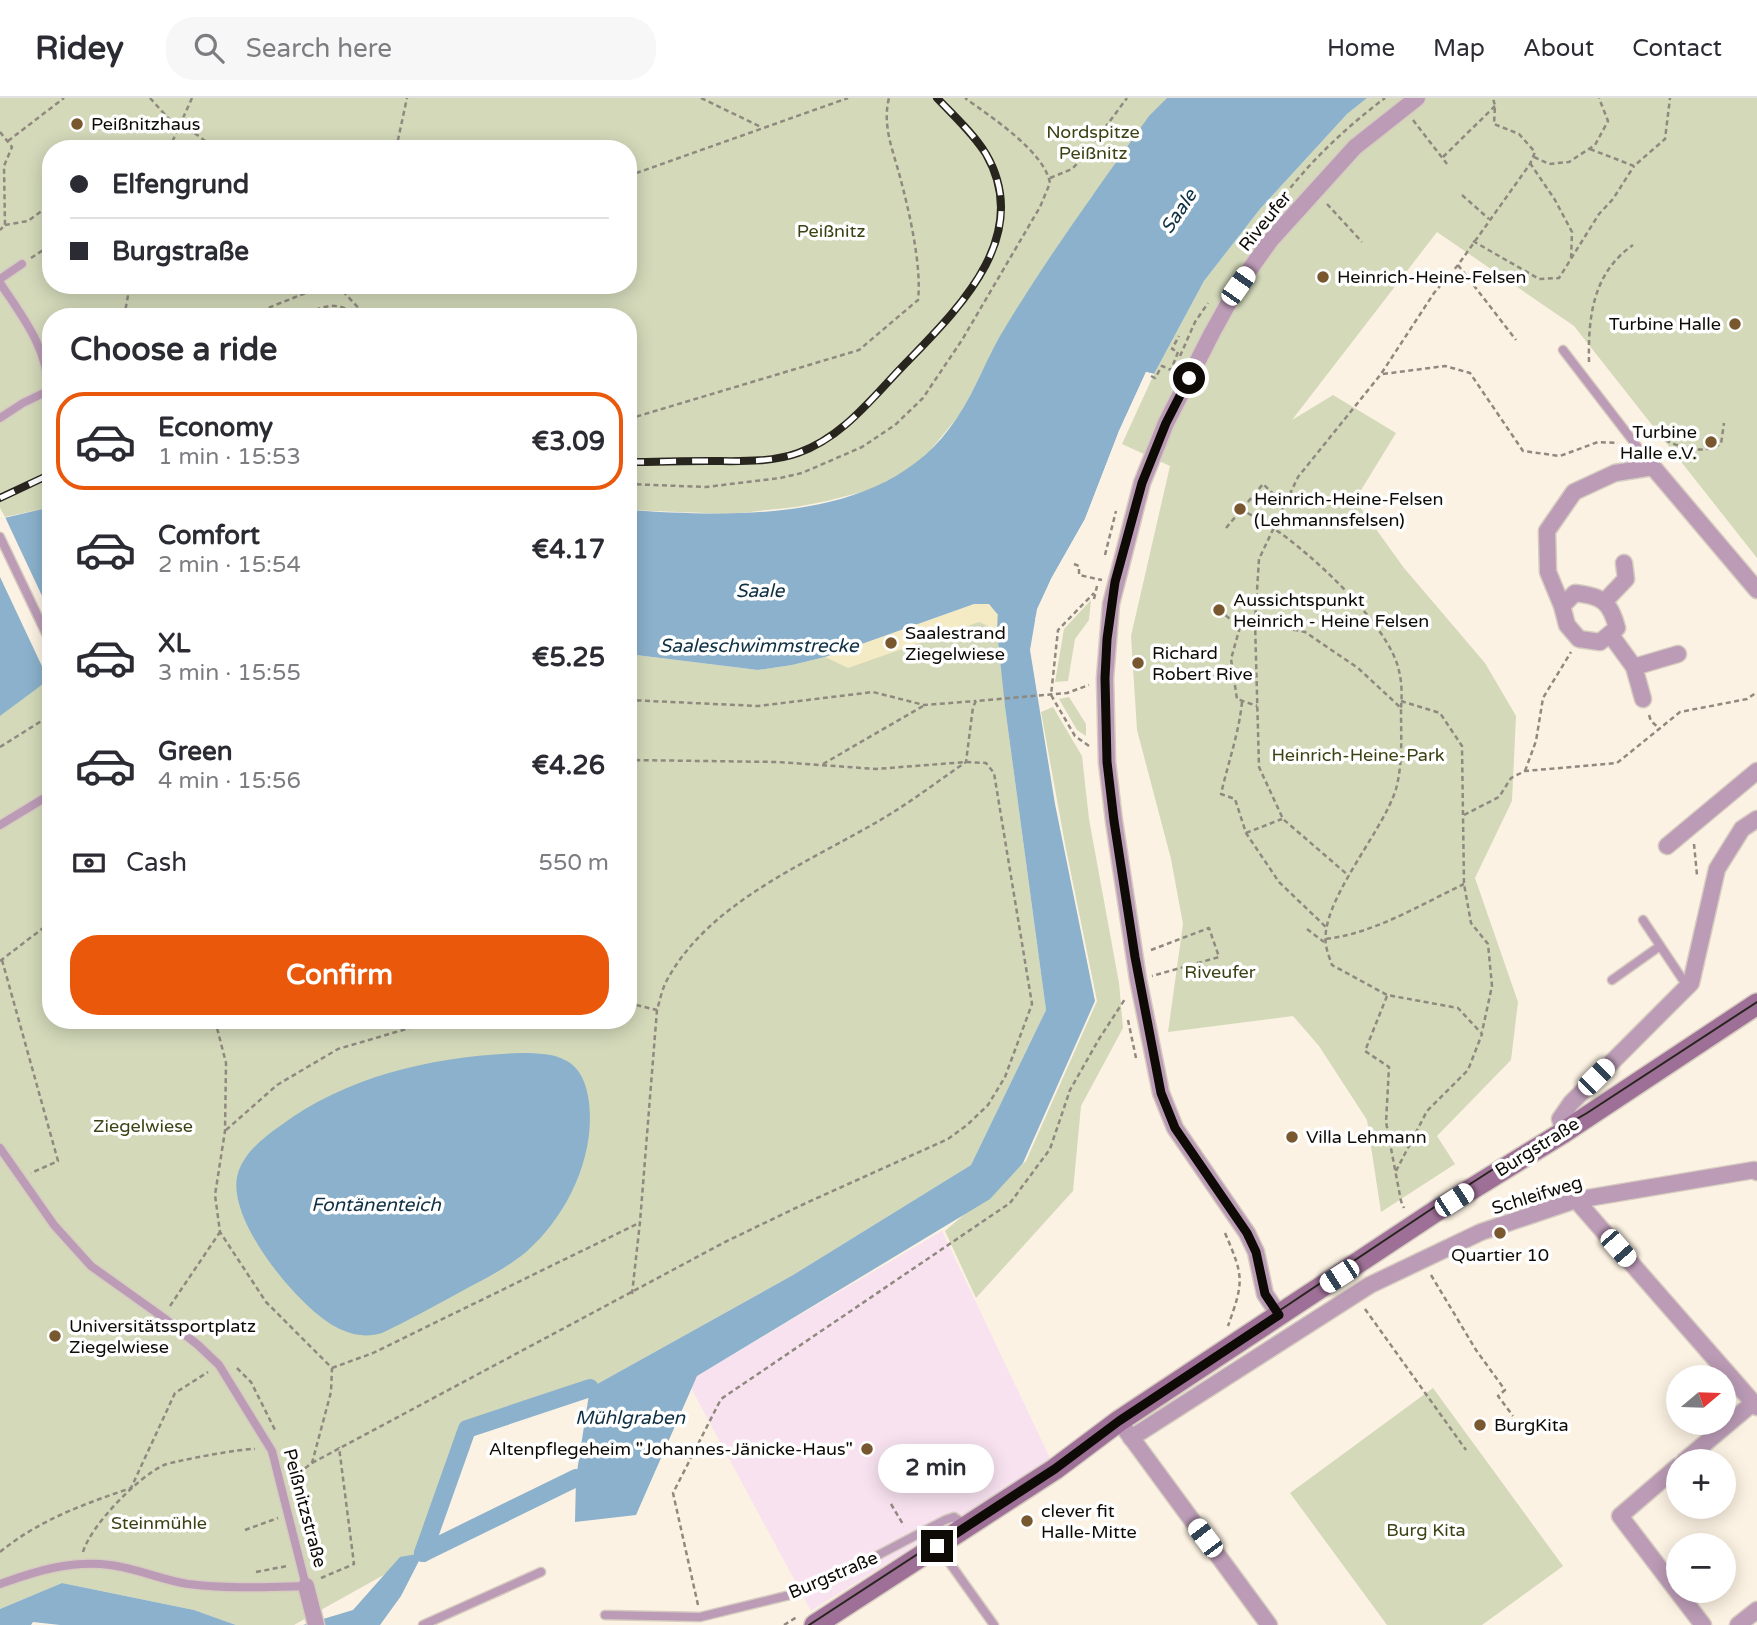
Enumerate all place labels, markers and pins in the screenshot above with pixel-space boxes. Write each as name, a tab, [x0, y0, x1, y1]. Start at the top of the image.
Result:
place label: Peißnitzhaus	[91, 113, 200, 135]
marker: Peißnitzhaus	[69, 116, 85, 132]
place label: Heinrich-Heine-Felsen	[1337, 266, 1526, 288]
marker: Heinrich-Heine-Felsen	[1315, 269, 1331, 285]
place label: Turbine Halle	[1609, 313, 1721, 335]
marker: Turbine Halle	[1727, 316, 1743, 332]
place label: Turbine Halle e.V.	[1620, 421, 1697, 464]
marker: Turbine Halle e.V.	[1703, 434, 1719, 450]
place label: Heinrich-Heine-Felsen (Lehmannsfelsen)	[1254, 488, 1443, 531]
marker: Heinrich-Heine-Felsen (Lehmannsfelsen)	[1232, 501, 1248, 517]
place label: Aussichtspunkt Heinrich - Heine Felsen	[1233, 589, 1429, 632]
marker: Aussichtspunkt Heinrich - Heine Felsen	[1211, 602, 1227, 618]
place label: Saalestrand Ziegelwiese	[905, 622, 1006, 665]
marker: Saalestrand Ziegelwiese	[883, 635, 899, 651]
place label: Richard Robert Rive	[1152, 642, 1253, 685]
marker: Richard Robert Rive	[1130, 655, 1146, 671]
place label: Villa Lehmann	[1306, 1126, 1427, 1148]
marker: Villa Lehmann	[1284, 1129, 1300, 1145]
marker: Quartier 10	[1492, 1225, 1508, 1241]
place label: Quartier 10	[1451, 1244, 1549, 1266]
place label: Universitätssportplatz Ziegelwiese	[69, 1315, 256, 1358]
marker: Universitätssportplatz Ziegelwiese	[47, 1328, 63, 1344]
place label: BurgKita	[1494, 1414, 1569, 1436]
marker: BurgKita	[1472, 1417, 1488, 1433]
place label: Altenpflegeheim "Johannes-Jänicke-Haus"	[489, 1438, 853, 1460]
marker: Altenpflegeheim "Johannes-Jänicke-Haus"	[859, 1441, 875, 1457]
place label: clever fit Halle-Mitte	[1041, 1500, 1137, 1543]
marker: clever fit Halle-Mitte	[1019, 1513, 1035, 1529]

